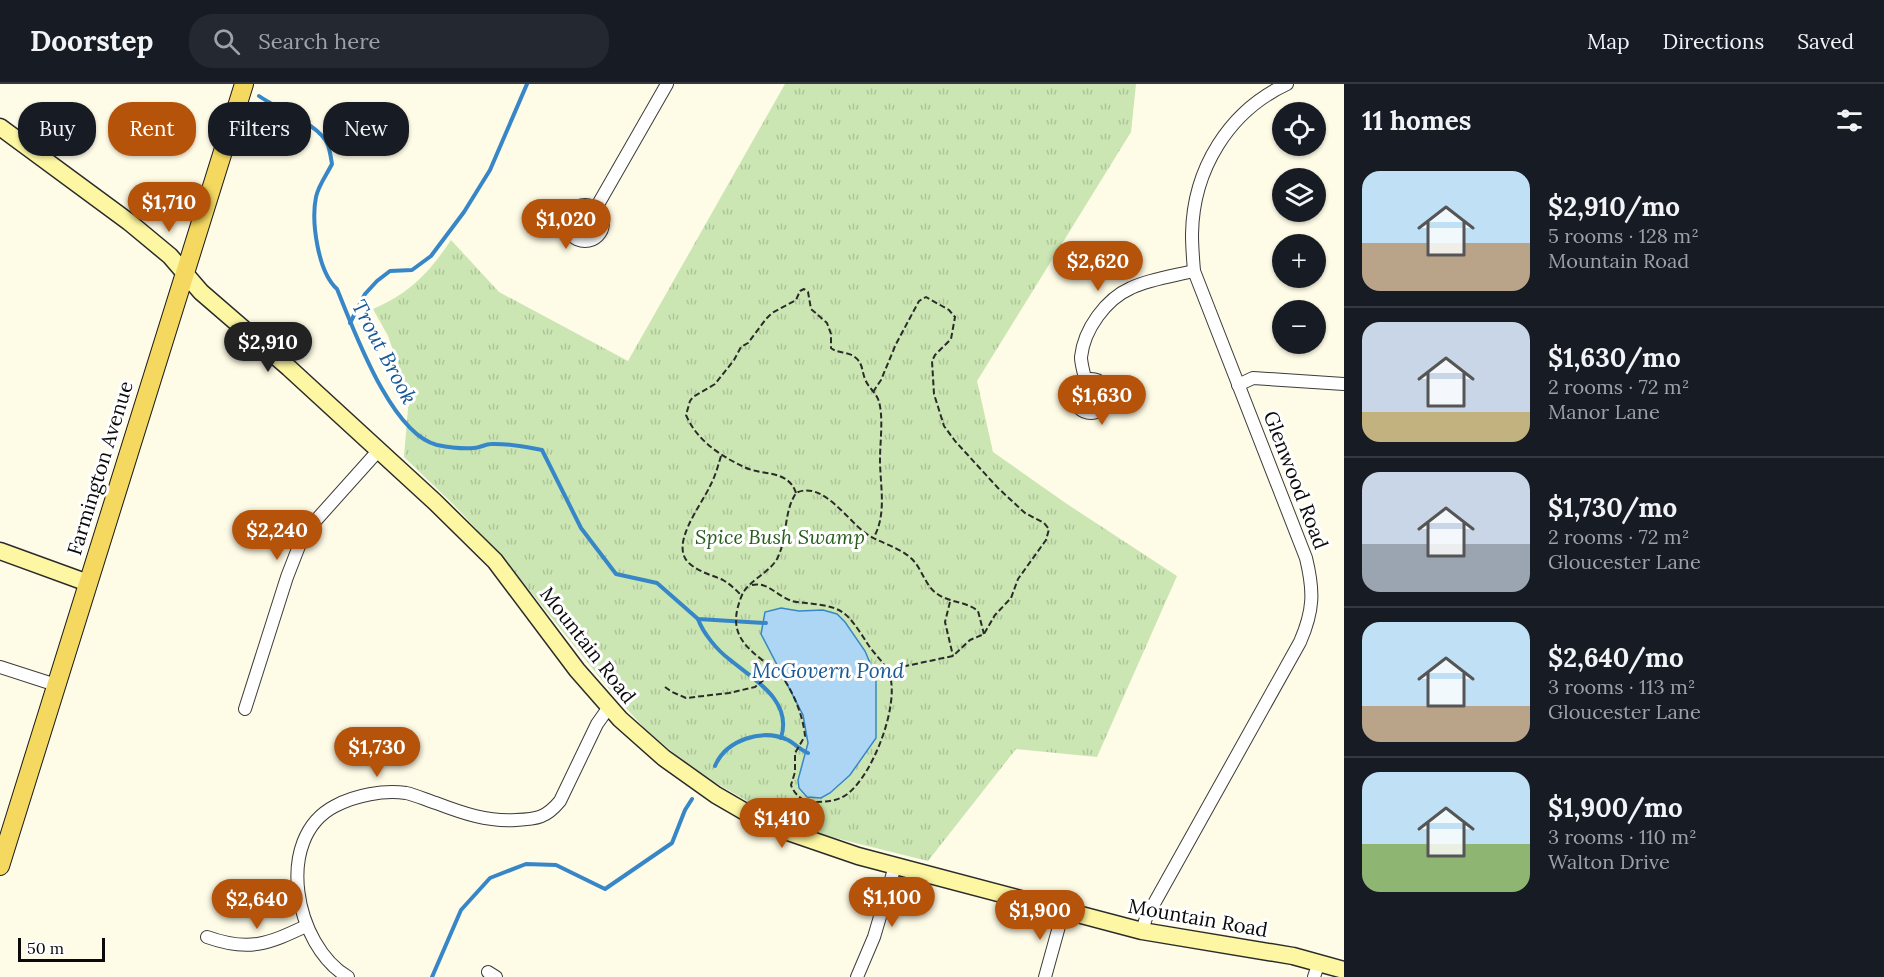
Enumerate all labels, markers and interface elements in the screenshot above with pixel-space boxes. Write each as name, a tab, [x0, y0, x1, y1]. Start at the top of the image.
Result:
search box	[189, 14, 609, 68]
text: Doorstep	[30, 23, 153, 59]
icon: search	[210, 25, 243, 58]
text: Search here	[258, 27, 380, 55]
text: Map	[1587, 28, 1630, 55]
text: Directions	[1663, 28, 1764, 55]
text: Saved	[1797, 28, 1854, 55]
chip: Buy	[18, 102, 96, 156]
chip: Rent	[108, 102, 196, 156]
chip: Filters	[208, 102, 311, 156]
chip: New	[323, 102, 409, 156]
map controls	[1272, 102, 1326, 354]
button: locate	[1272, 102, 1326, 156]
text: 11 homes	[1362, 104, 1471, 137]
icon: filters	[1833, 104, 1866, 137]
button: layers	[1272, 168, 1326, 222]
pin: $1,710	[120, 182, 218, 233]
text: $1,710	[142, 189, 196, 214]
text: $2,910/mo	[1548, 190, 1680, 223]
icon: home	[1410, 195, 1482, 267]
pin: $1,020	[517, 199, 615, 250]
text: $1,020	[536, 206, 596, 231]
text: 5 rooms · 128 m²	[1548, 223, 1699, 248]
button: +	[1272, 234, 1326, 288]
pin: $2,620	[1049, 241, 1147, 292]
text: $2,620	[1067, 248, 1129, 273]
text: Mountain Road	[1548, 248, 1689, 273]
water label: Trout Brook	[346, 295, 423, 409]
button: −	[1272, 300, 1326, 354]
pin: $2,910	[219, 322, 317, 373]
text: $2,910	[238, 329, 298, 354]
text: $1,630/mo	[1548, 341, 1681, 374]
icon: home	[1410, 346, 1482, 418]
text: 2 rooms · 72 m²	[1548, 374, 1689, 399]
pin: $1,630	[1053, 375, 1151, 426]
street label: Farmington Avenue	[61, 378, 138, 558]
text: $1,630	[1072, 382, 1132, 407]
text: Manor Lane	[1548, 399, 1660, 424]
street label: Glenwood Road	[1259, 407, 1334, 553]
text: $1,730/mo	[1548, 491, 1677, 524]
icon: home	[1410, 496, 1482, 568]
pin: $2,240	[228, 510, 326, 561]
text: $2,240	[246, 517, 308, 542]
park label: Spice Bush Swamp	[695, 524, 865, 549]
text: 2 rooms · 72 m²	[1548, 524, 1689, 549]
text: Gloucester Lane	[1548, 549, 1701, 574]
street label: Mountain Road	[535, 581, 642, 708]
text: $2,640/mo	[1548, 641, 1684, 674]
icon: home	[1410, 646, 1482, 718]
water label: McGovern Pond	[752, 657, 905, 684]
text: 3 rooms · 113 m²	[1548, 674, 1696, 699]
text: Gloucester Lane	[1548, 699, 1701, 724]
pin: $1,730	[328, 727, 426, 778]
text: $1,730	[348, 734, 406, 759]
text: $1,900/mo	[1548, 791, 1683, 824]
icon: home	[1410, 796, 1482, 868]
pin: $1,410	[733, 798, 831, 849]
text: $1,410	[754, 805, 810, 830]
text: 3 rooms · 110 m²	[1548, 824, 1697, 849]
text: Walton Drive	[1548, 849, 1670, 874]
pin: $1,100	[843, 877, 941, 928]
pin: $2,640	[208, 879, 306, 930]
text: $1,100	[863, 884, 921, 909]
text: $2,640	[226, 886, 288, 911]
pin: $1,900	[991, 890, 1089, 941]
street label: Mountain Road	[1126, 893, 1270, 942]
text: $1,900	[1009, 897, 1071, 922]
scale bar	[18, 935, 105, 962]
text: 50 m	[27, 938, 64, 958]

